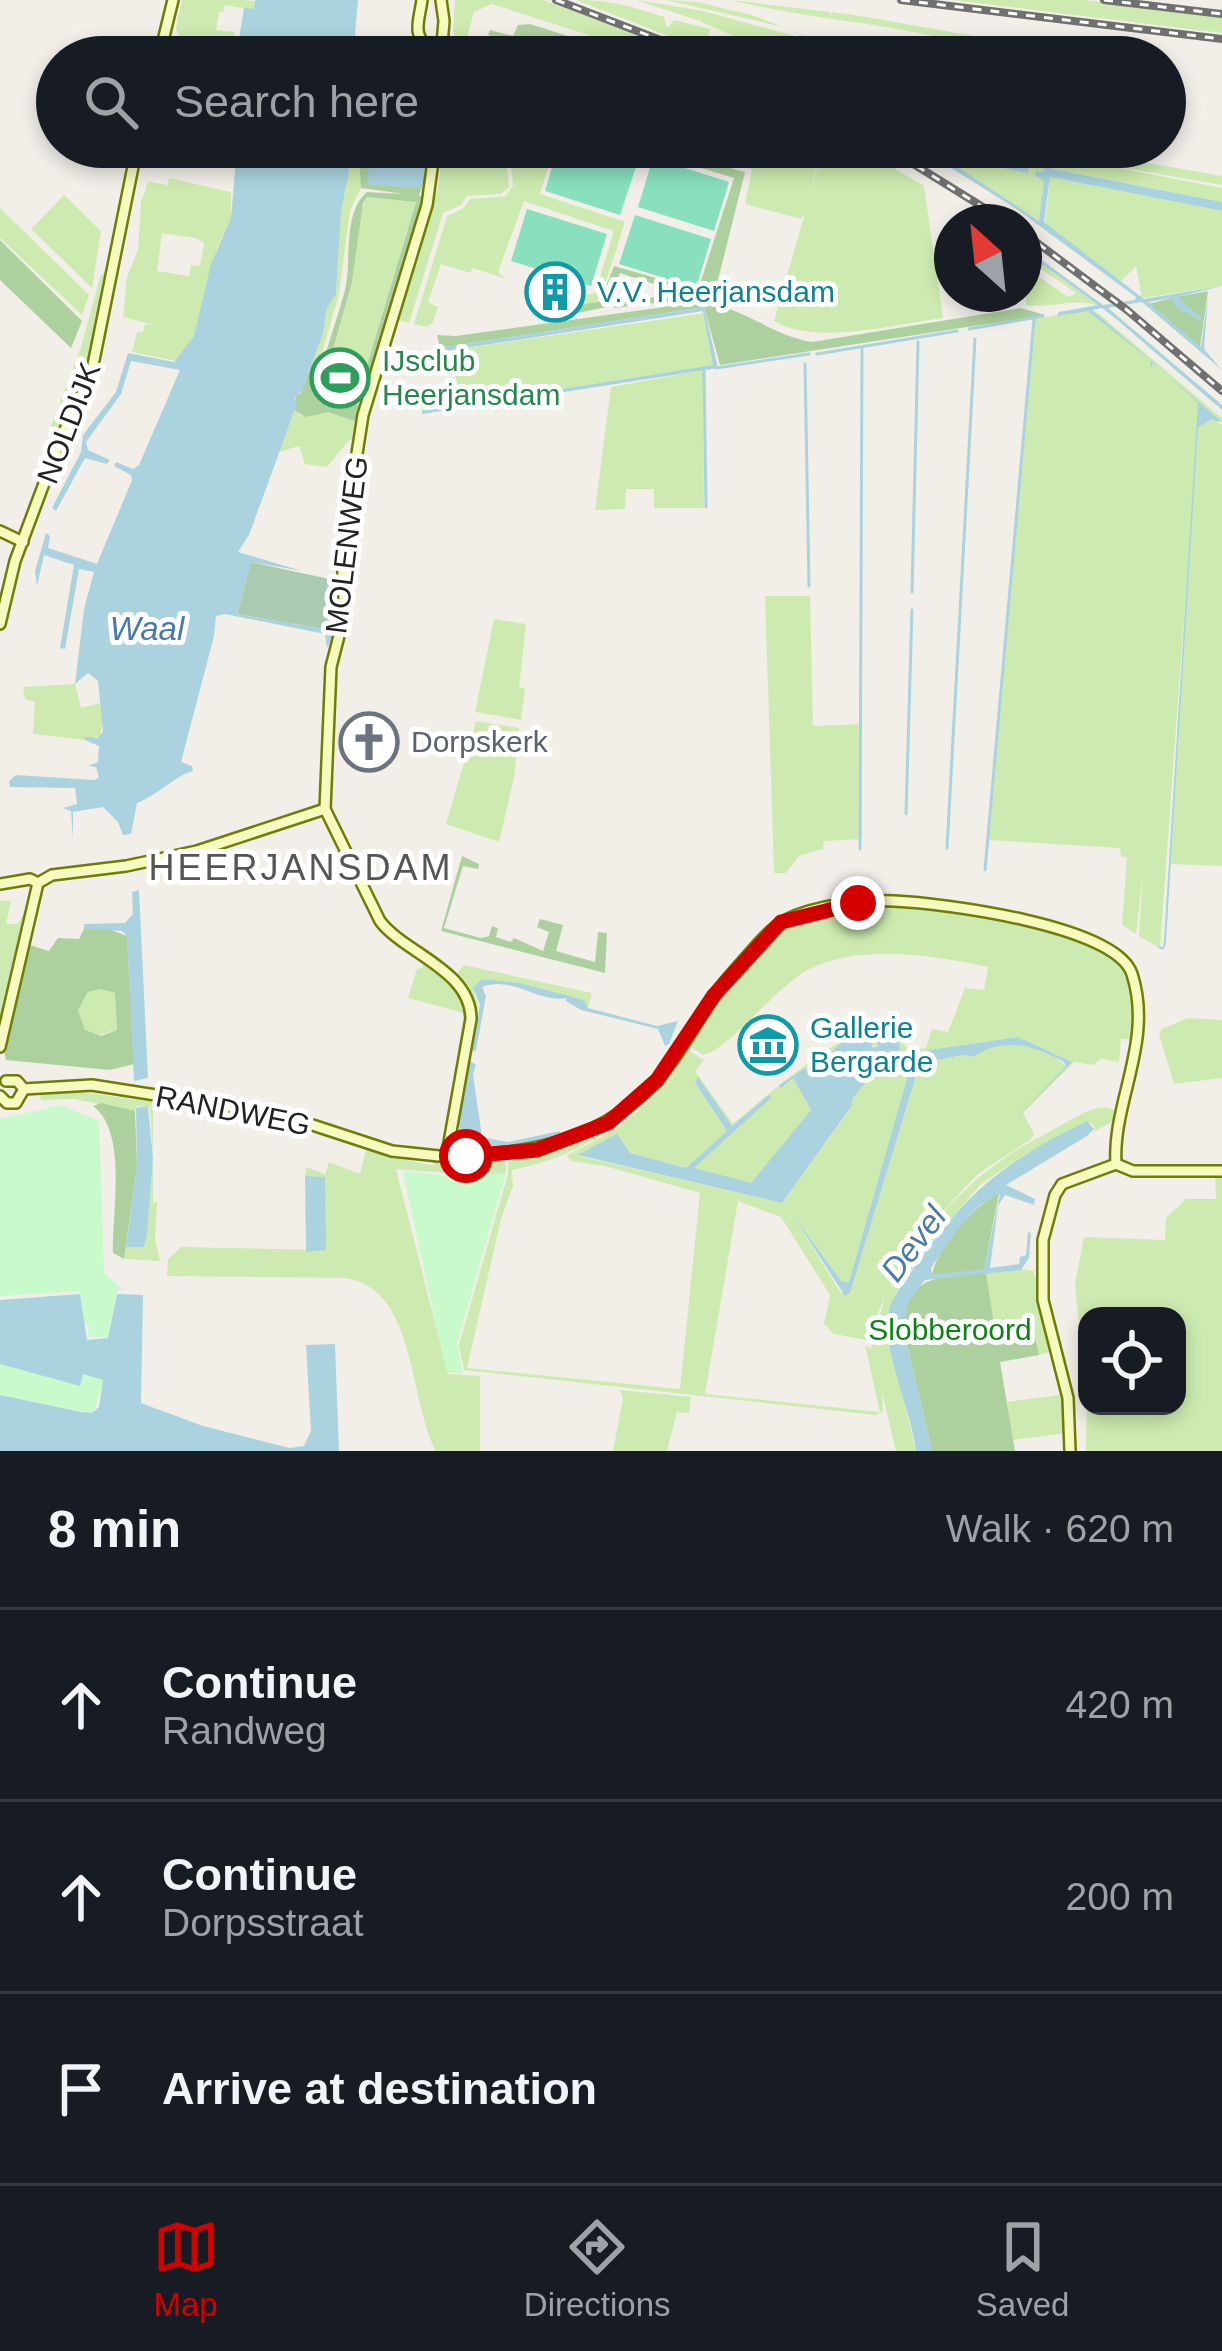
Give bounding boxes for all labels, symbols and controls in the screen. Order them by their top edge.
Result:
search box [36,36,1186,168]
icon: search [78,69,144,135]
text: Search here [174,76,419,127]
north arrow [934,204,1042,312]
building icon: V.V. Heerjansdam [524,261,586,323]
place label: V.V. Heerjansdam [597,275,835,308]
place label: IJsclub Heerjansdam [382,344,560,411]
sports icon: IJsclub Heerjansdam [309,347,371,409]
street label: NOLDIJK [30,358,107,488]
street label: MOLENWEG [319,454,374,635]
water label: Waal [110,610,186,647]
church icon: Dorpskerk [338,711,400,773]
place label: Dorpskerk [411,725,549,758]
district label: HEERJANSDAM [148,847,454,888]
route end [831,876,885,930]
place label: Gallerie Bergarde [810,1011,933,1078]
museum icon: Gallerie Bergarde [737,1014,799,1076]
street label: RANDWEG [153,1079,313,1142]
route start [439,1129,493,1183]
water label: Devel [873,1197,955,1288]
map controls [1078,1307,1186,1415]
button: locate [1078,1307,1186,1415]
park label: Slobberoord [868,1313,1032,1346]
text: 8 min [48,1501,181,1558]
text: Walk · 620 m [946,1507,1174,1550]
text: Continue [162,1657,357,1708]
icon: ahead [48,1672,114,1738]
text: 420 m [1066,1683,1174,1726]
text: Randweg [162,1709,327,1752]
text: Continue [162,1849,357,1900]
icon: ahead [48,1864,114,1930]
text: 200 m [1066,1875,1174,1918]
text: Dorpsstraat [162,1901,364,1944]
icon: arrive [48,2056,114,2122]
text: Arrive at destination [162,2063,597,2114]
tab: Map [153,2214,219,2324]
tab: Directions [524,2214,671,2324]
tab: Saved [976,2214,1069,2324]

